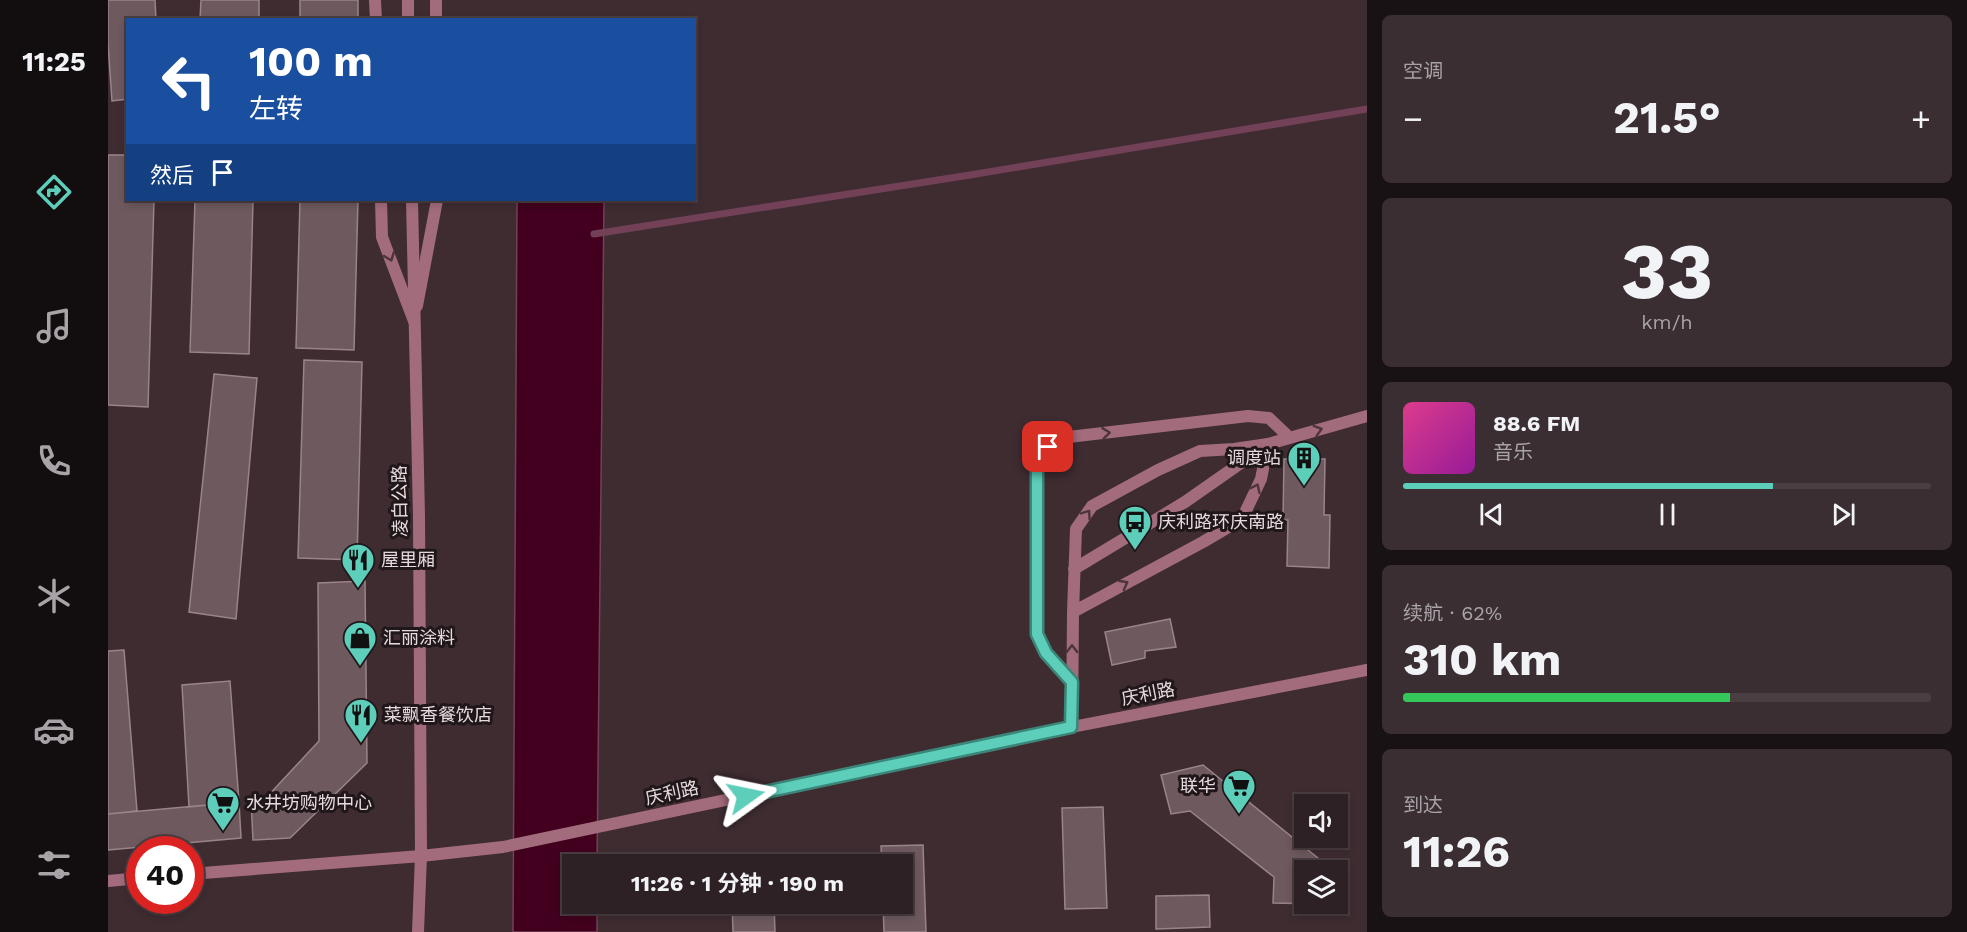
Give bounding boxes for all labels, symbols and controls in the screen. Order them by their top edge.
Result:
text: 100 m [249,37,373,86]
icon: left [150,42,228,120]
text: 11:25 [22,46,86,78]
text: 空调 [1403,59,1443,83]
text: 21.5° [1613,91,1721,144]
text: 左转 [249,93,303,125]
text: − [1403,99,1423,138]
text: + [1911,99,1931,138]
icon: arrive [206,156,239,189]
text: 然后 [150,163,194,188]
icon: directions [33,171,75,213]
text: 33 [1621,225,1713,317]
one-way arrow [382,251,395,261]
icon: music [33,305,75,347]
text: km/h [1641,310,1693,334]
text: 88.6 FM [1493,411,1580,436]
pin [1022,421,1073,472]
one-way arrow [1312,425,1323,437]
one-way arrow [1101,427,1110,440]
icon: arrive [1031,430,1064,463]
icon: phone [33,440,75,482]
building icon: 调度站 [1286,440,1322,487]
text: 音乐 [1493,440,1533,464]
place label: 调度站 [1227,447,1281,468]
street label: 凌白公路 [388,465,411,537]
one-way arrow [1249,483,1261,494]
icon: previous [1475,498,1508,531]
icon: pause [1651,498,1684,531]
icon: next [1827,498,1860,531]
bus stop icon: 庆利路环庆南路 [1117,504,1153,551]
one-way arrow [1080,509,1091,520]
place label: 庆利路环庆南路 [1158,511,1284,532]
restaurant icon: 屋里厢 [340,542,376,589]
place label: 屋里厢 [381,549,435,570]
icon: climate [33,575,75,617]
one-way arrow [1118,580,1128,591]
text: 续航 · 62% [1403,601,1502,625]
shop icon: 汇丽涂料 [342,620,378,667]
place label: 汇丽涂料 [383,627,455,648]
text: 310 km [1403,633,1561,686]
one-way arrow [1066,644,1078,653]
street label: 庆利路 [1119,678,1176,709]
restaurant icon: 菜飘香餐饮店 [343,697,379,744]
place label: 菜飘香餐饮店 [384,704,492,725]
icon: car [33,709,75,751]
position arrow [714,764,778,828]
supermarket icon: 联华 [1221,768,1257,815]
place label: 联华 [1180,775,1216,796]
street label: 庆利路 [643,777,700,808]
supermarket icon: 水井坊购物中心 [205,785,241,832]
place label: 水井坊购物中心 [246,792,372,813]
text: 到达 [1403,793,1443,817]
map controls [1294,794,1348,914]
button: sound [1294,794,1348,848]
text: 11:26 [1403,825,1510,878]
speed limit sign: 40 [126,836,204,914]
icon: filters [33,844,75,886]
button: layers [1294,860,1348,914]
text: 11:26 · 1 分钟 · 190 m [631,871,844,896]

